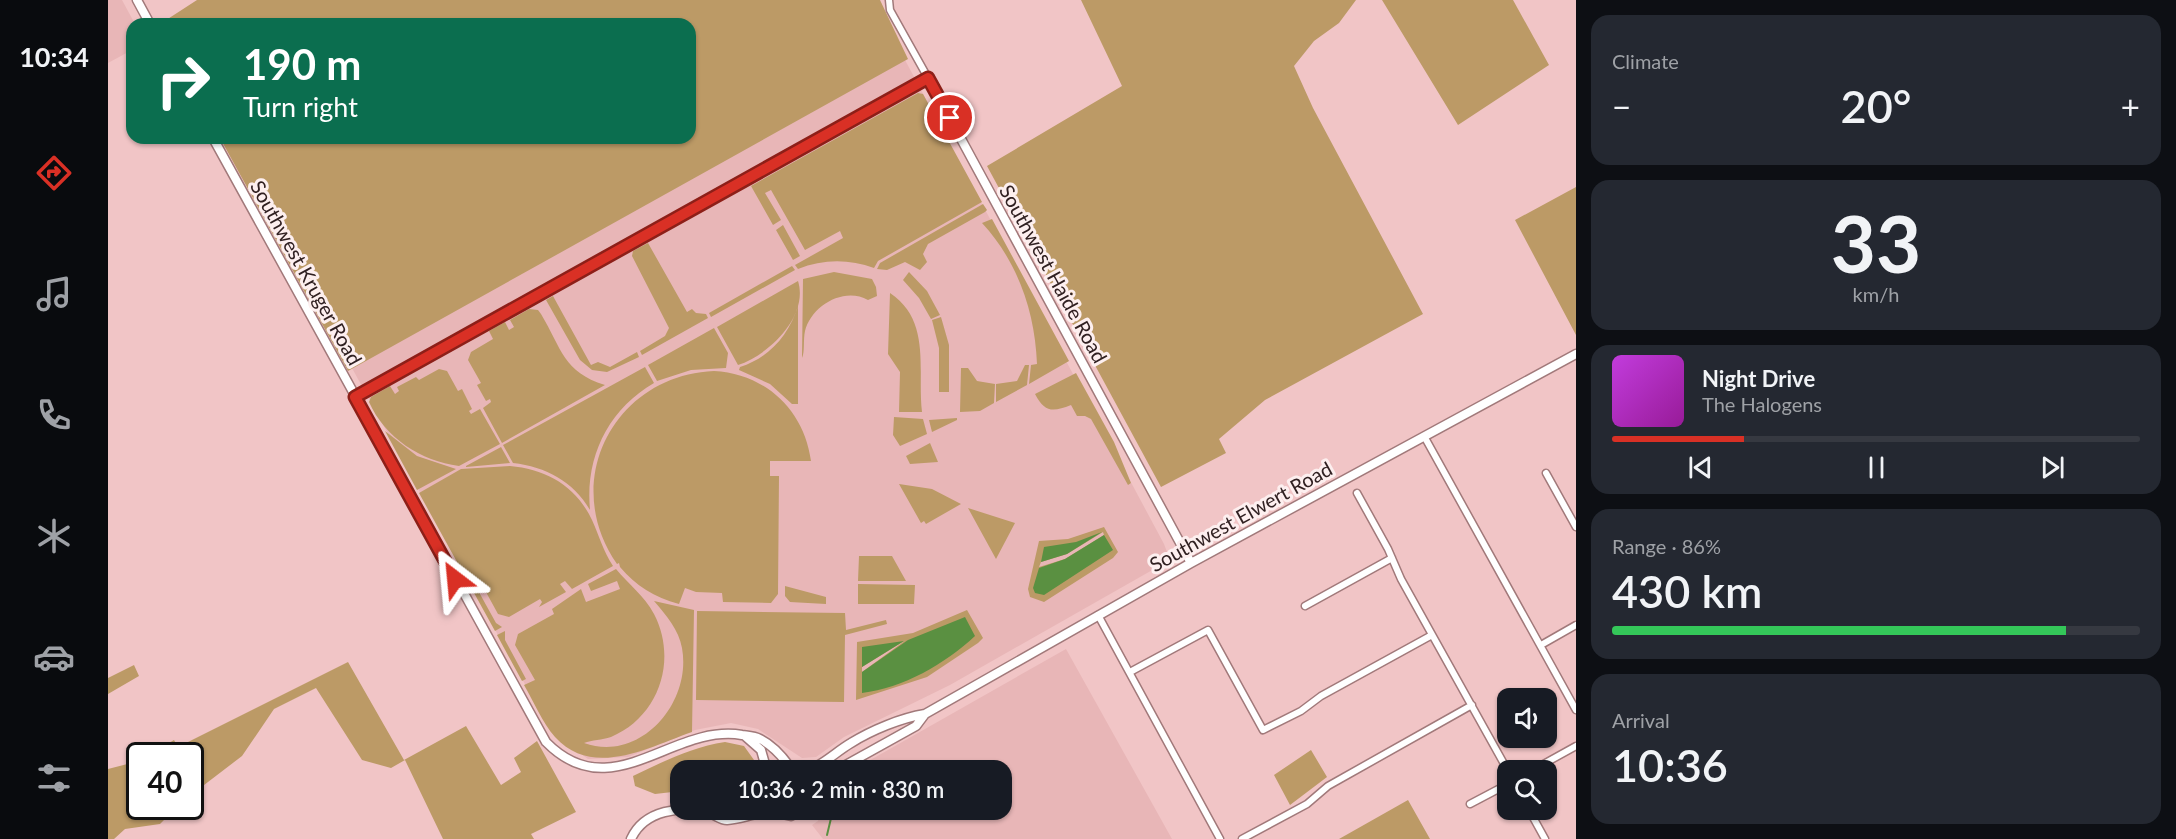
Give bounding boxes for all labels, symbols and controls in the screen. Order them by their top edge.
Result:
text: 190 m [243,39,361,89]
text: 10:34 [19,40,89,73]
icon: right [144,42,222,120]
text: Climate [1612,49,1679,73]
text: 20° [1841,79,1911,133]
text: − [1612,86,1631,126]
text: + [2121,86,2140,126]
text: Turn right [243,90,358,123]
pin [924,92,975,143]
icon: arrive [933,101,966,134]
icon: directions [33,152,75,194]
street label: Southwest Kruger Road [246,176,368,369]
street label: Southwest Haide Road [995,180,1113,367]
text: 33 [1831,196,1921,290]
icon: music [33,273,75,315]
text: km/h [1853,282,1899,306]
text: Night Drive [1702,365,1815,392]
text: The Halogens [1702,392,1822,416]
icon: phone [33,394,75,436]
icon: previous [1684,451,1717,484]
icon: pause [1860,451,1893,484]
icon: next [2036,451,2069,484]
street label: Southwest Elwert Road [1145,456,1336,576]
icon: climate [33,515,75,557]
text: Range · 86% [1612,534,1721,558]
position arrow [423,547,487,611]
text: 430 km [1612,564,1762,618]
icon: car [33,636,75,678]
map controls [1497,688,1557,820]
button: sound [1497,688,1557,748]
text: Arrival [1612,708,1670,732]
text: 10:36 [1612,738,1728,792]
speed limit sign: 40 [126,742,204,820]
icon: filters [33,757,75,799]
button: search [1497,760,1557,820]
text: 10:36 · 2 min · 830 m [738,776,944,803]

